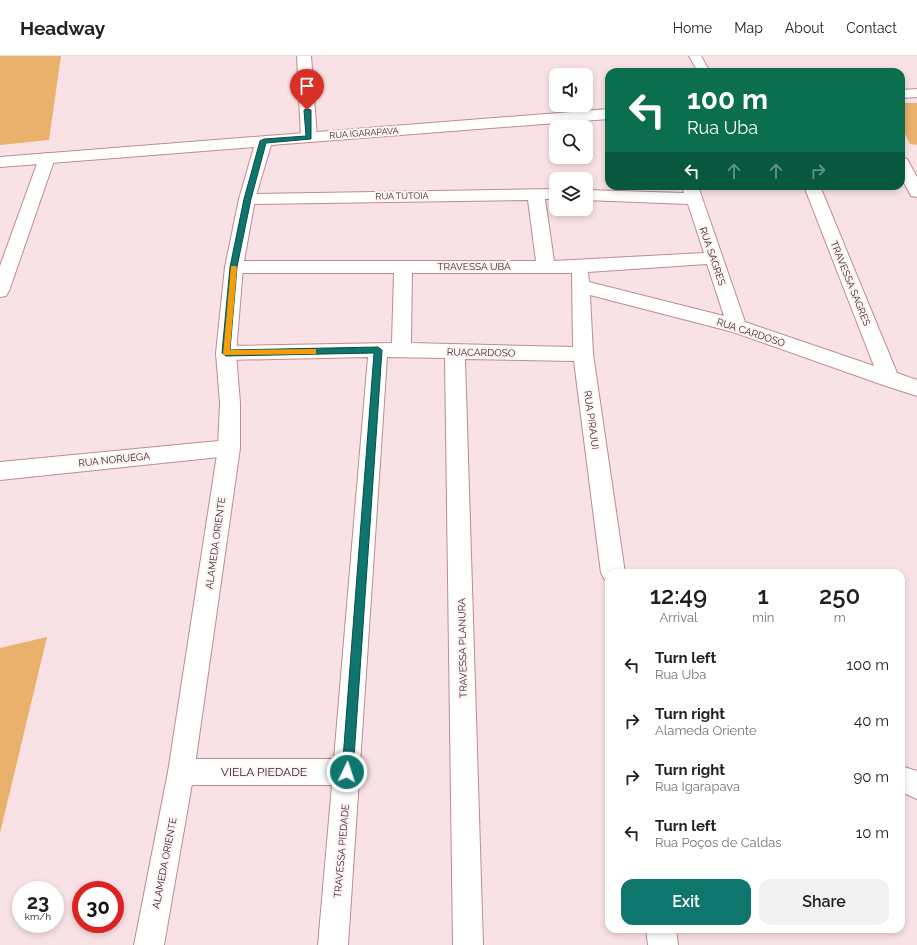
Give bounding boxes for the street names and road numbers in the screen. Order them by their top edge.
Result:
street label: RUA IGARAPAVA [329,126,399,140]
street label: RUA TUTOIA [375,191,429,201]
street label: RUA SAGRES [697,226,728,287]
street label: TRAVESSA SAGRES [828,239,873,327]
street label: TRAVESSA UBÁ [437,261,511,272]
street label: RUA CARDOSO [715,316,787,349]
street label: RUACARDOSO [447,346,516,359]
street label: RUA PIRAJUI [582,390,601,450]
street label: RUA NORUEGA [78,450,151,469]
street label: ALAMEDA ORIENTE [204,496,227,590]
street label: TRAVESSA PLANURA [456,598,469,698]
street label: VIELA PIEDADE [221,765,307,779]
street label: TRAVESSA PIEDADE [332,804,351,898]
street label: ALAMEDA ORIENTE [150,817,179,910]

